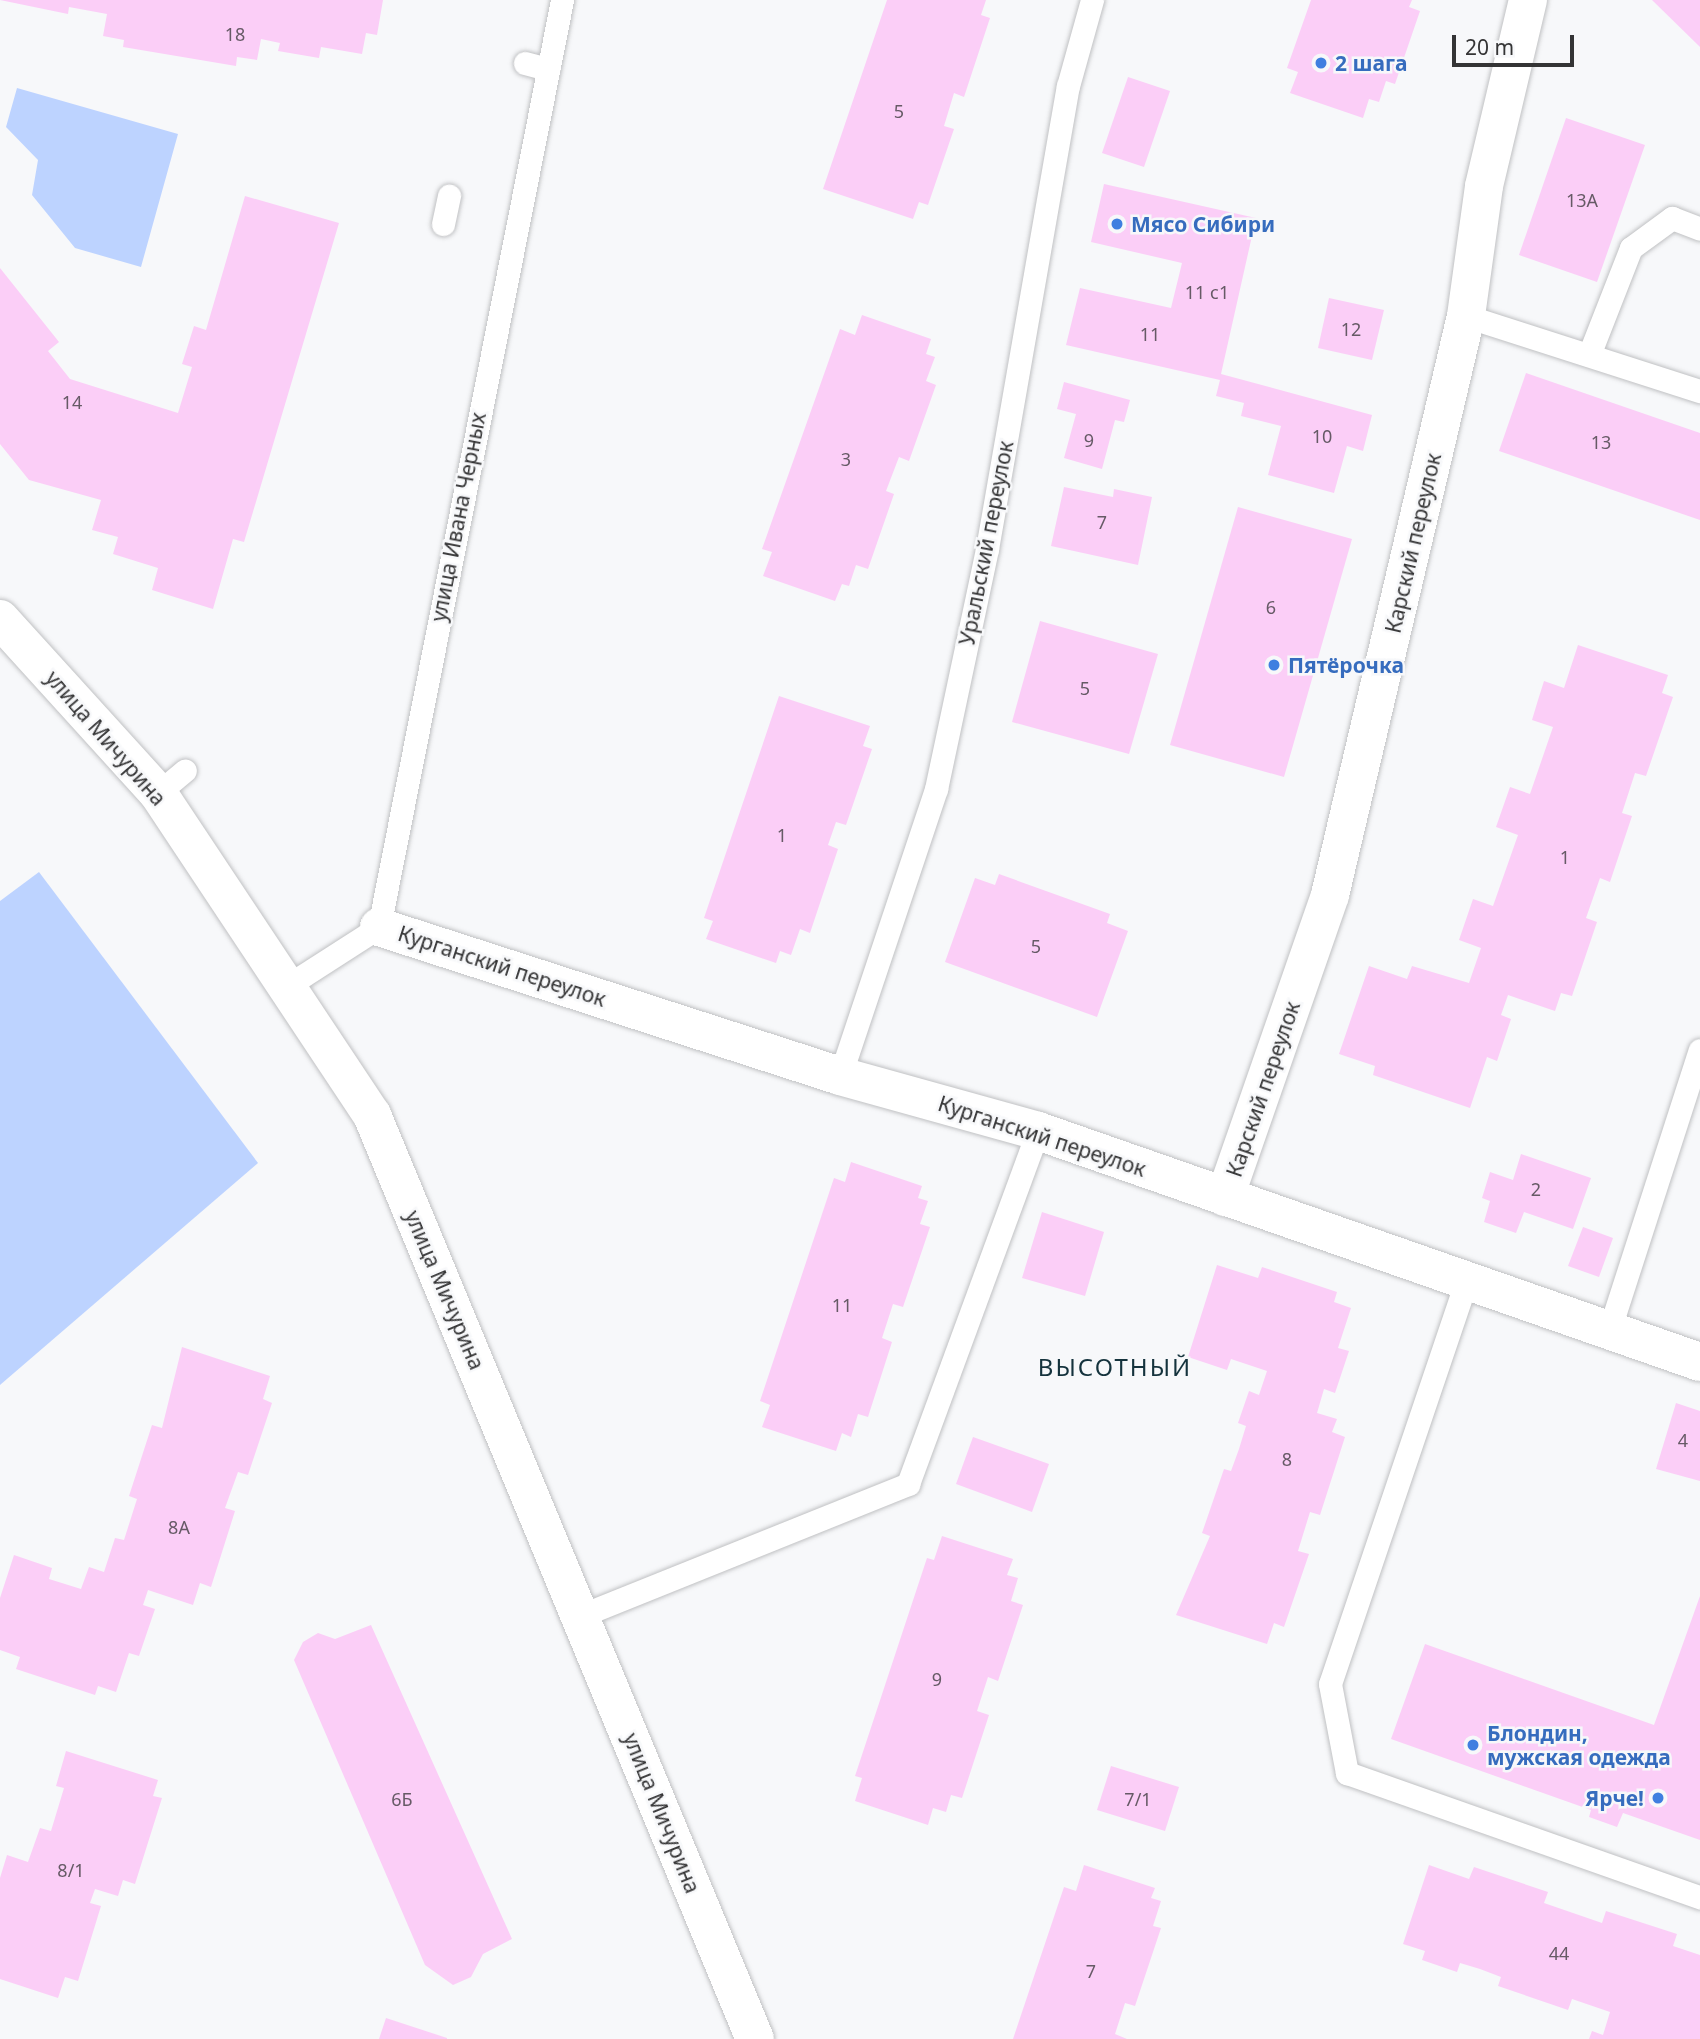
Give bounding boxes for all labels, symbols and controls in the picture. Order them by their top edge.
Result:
scale bar [1455,21,1578,65]
house number: 18 [225,23,245,45]
text: 20 m [1465,33,1514,61]
place label: 2 шага [1335,50,1407,76]
marker: 2 шага [1313,55,1329,71]
house number: 5 [894,100,904,122]
house number: 13А [1566,189,1598,211]
place label: Мясо Сибири [1131,211,1275,237]
marker: Мясо Сибири [1109,216,1125,232]
house number: 11 с1 [1185,281,1229,303]
house number: 12 [1341,318,1361,340]
house number: 11 [1140,323,1160,345]
house number: 14 [62,391,82,413]
street label: улица Ивана Черных [425,410,491,624]
house number: 10 [1312,425,1332,447]
house number: 9 [1084,429,1094,451]
house number: 13 [1591,431,1611,453]
street label: Уральский переулок [954,439,1018,647]
house number: 3 [841,448,851,470]
street label: Карский переулок [1380,451,1446,635]
house number: 7 [1097,511,1107,533]
house number: 6 [1266,596,1276,618]
place label: Пятёрочка [1288,652,1404,678]
marker: Пятёрочка [1266,657,1282,673]
street label: улица Мичурина [41,665,171,811]
house number: 5 [1080,677,1090,699]
house number: 1 [777,824,787,846]
house number: 1 [1560,846,1570,868]
street label: Курганский переулок [395,921,609,1011]
house number: 5 [1031,935,1041,957]
street label: Карский переулок [1221,998,1305,1180]
street label: Курганский переулок [935,1091,1149,1181]
house number: 2 [1531,1178,1541,1200]
street label: улица Мичурина [400,1207,490,1373]
house number: 11 [832,1294,852,1316]
district label: ВЫСОТНЫЙ [1039,1353,1191,1381]
house number: 4 [1678,1429,1688,1451]
house number: 8 [1282,1448,1292,1470]
house number: 8А [168,1516,190,1538]
house number: 9 [932,1668,942,1690]
place label: Блондин, мужская одежда [1487,1720,1671,1770]
street label: улица Мичурина [618,1729,706,1897]
marker: Блондин, мужская одежда [1465,1737,1481,1753]
place label: Ярче! [1585,1785,1644,1811]
house number: 6Б [391,1788,413,1810]
house number: 7/1 [1124,1788,1152,1810]
marker: Ярче! [1650,1790,1666,1806]
house number: 8/1 [57,1859,85,1881]
house number: 44 [1549,1942,1569,1964]
house number: 7 [1086,1960,1096,1982]

